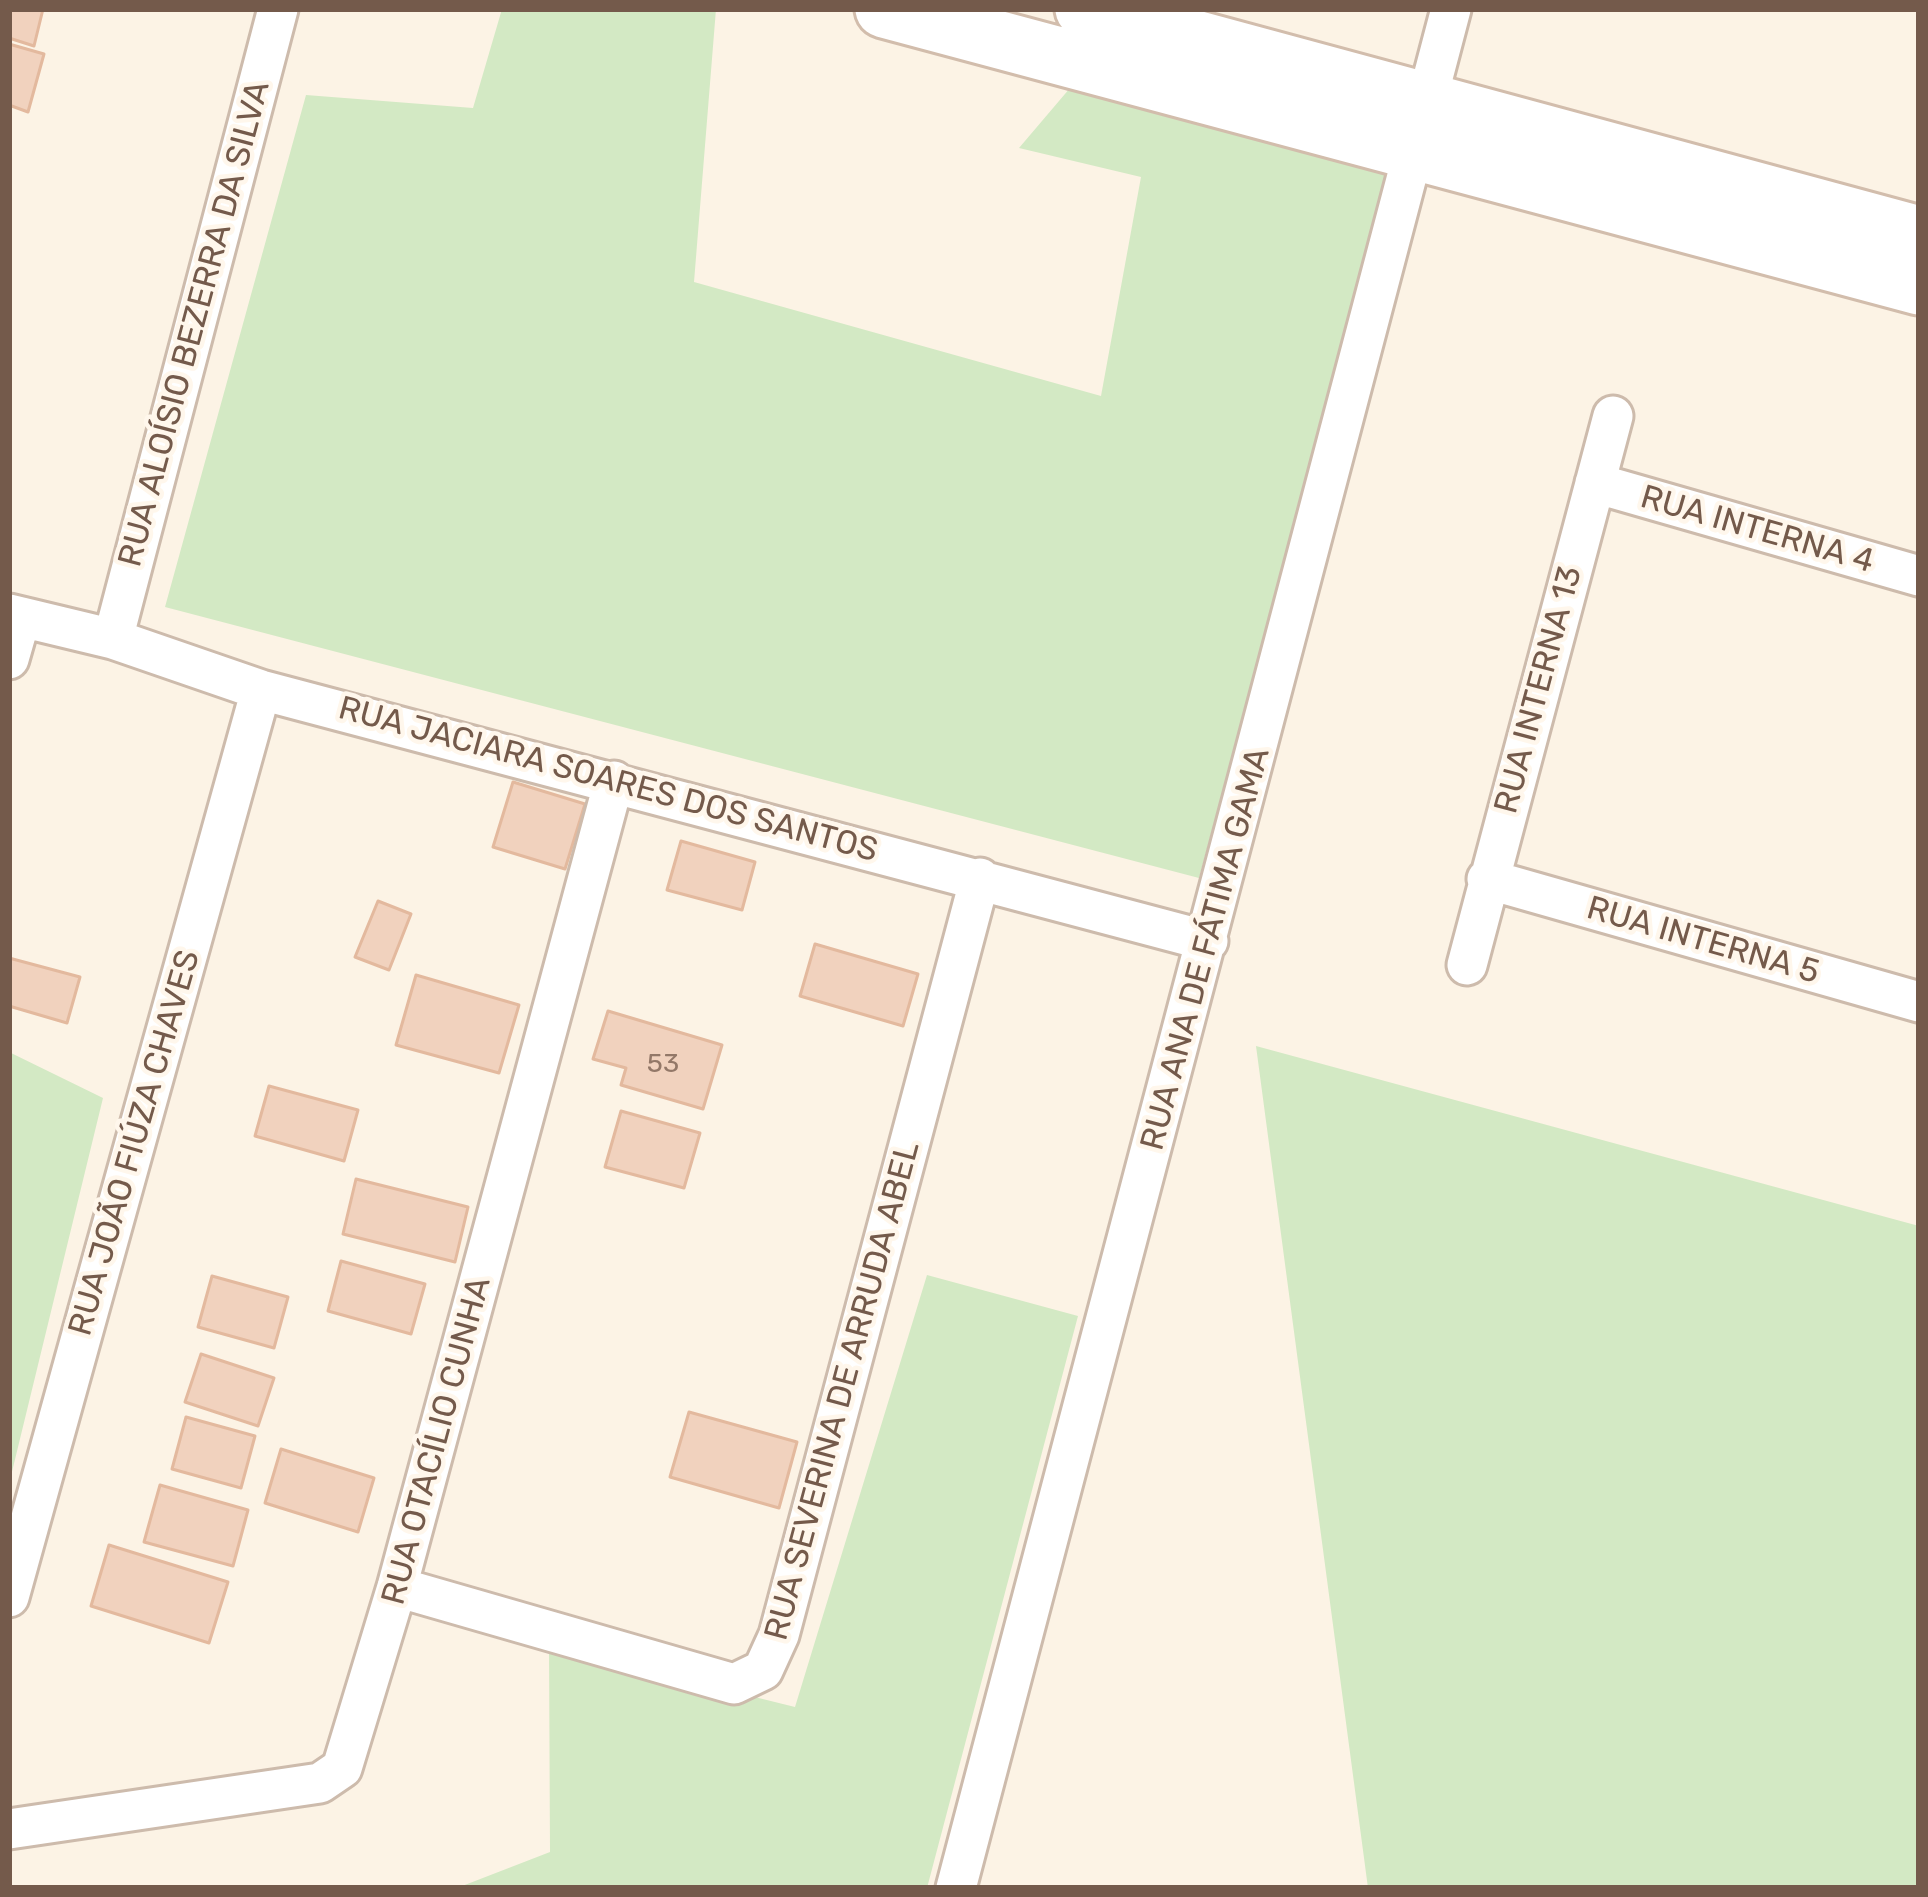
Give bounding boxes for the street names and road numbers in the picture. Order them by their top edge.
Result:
street label: RUA ALOÍSIO BEZERRA DA SILVA [111,77,279,571]
street label: RUA INTERNA 4 [1636,478,1878,582]
street label: RUA INTERNA 13 [1487,562,1591,818]
street label: RUA JACIARA SOARES DOS SANTOS [334,689,882,871]
street label: RUA ANA DE FÁTIMA GAMA [1133,743,1279,1155]
street label: RUA INTERNA 5 [1582,889,1824,993]
street label: RUA JOÃO FIÚZA CHAVES [61,946,209,1340]
street label: RUA SEVERINA DE ARRUDA ABEL [757,1137,929,1645]
street label: RUA OTACÍLIO CUNHA [374,1273,500,1609]

